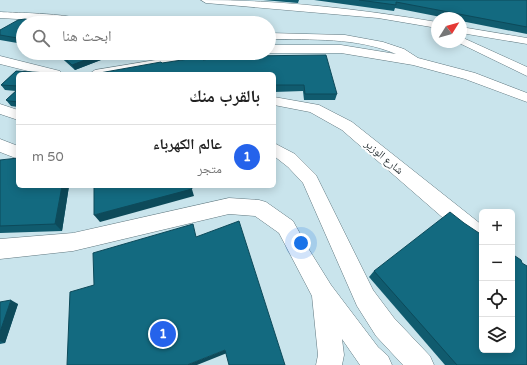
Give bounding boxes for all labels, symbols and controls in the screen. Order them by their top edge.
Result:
north arrow [431,12,467,48]
search box [16,16,276,60]
icon: search [30,27,52,49]
text: ابحث هنا [62,27,112,45]
text: بالقرب منك [189,86,260,107]
text: عالم الكهرباء [153,135,222,153]
street label: شارع الوزير [361,136,406,177]
text: 50 m [32,149,64,165]
text: 1 [243,149,251,165]
text: متجر [197,161,222,177]
map controls [479,209,515,353]
button: + [479,209,515,245]
your location [291,233,311,253]
button: − [479,245,515,281]
button: locate [479,281,515,317]
button: layers [479,317,515,353]
pin: 1 [150,319,176,349]

